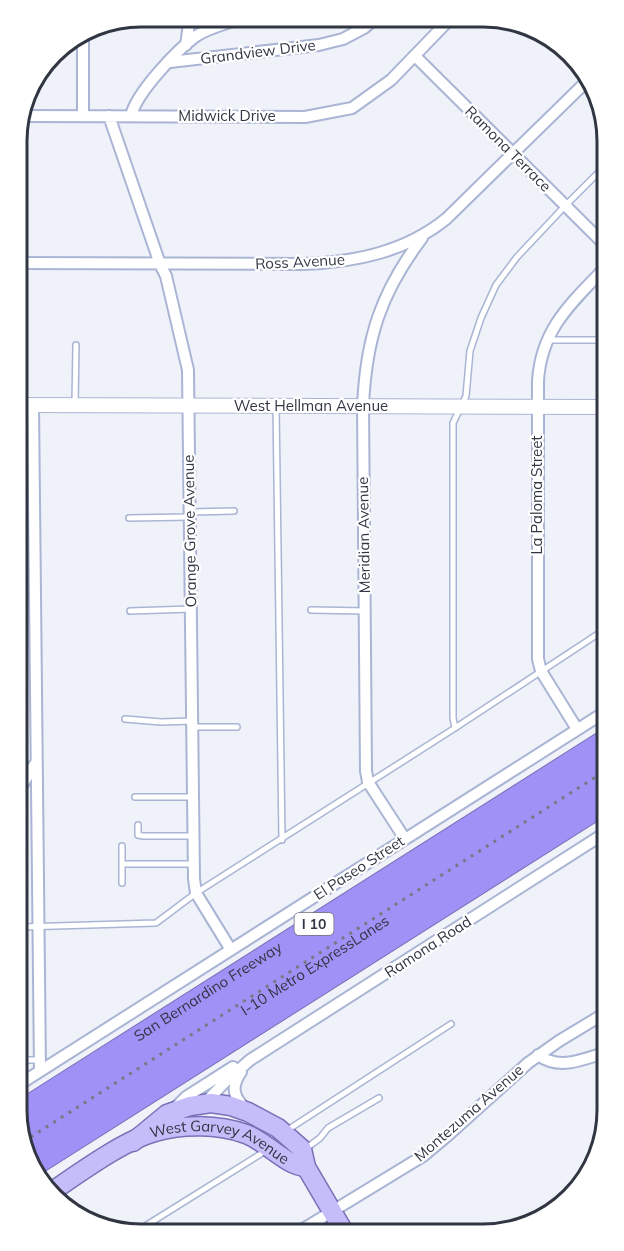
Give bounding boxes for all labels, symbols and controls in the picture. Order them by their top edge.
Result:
street label: Grandview Drive [199,35,317,68]
street label: Ramona Terrace [461,102,555,196]
street label: Midwick Drive [178,106,276,125]
street label: Ross Avenue [255,250,345,273]
street label: West Hellman Avenue [234,396,388,415]
street label: La Paloma Street [527,435,546,555]
street label: Orange Grove Avenue [179,454,200,608]
street label: Meridian Avenue [353,477,374,593]
street label: El Paseo Street [310,831,408,904]
street label: I-10 Metro ExpressLanes [237,911,393,1020]
street label: Ramona Road [381,911,475,982]
road number: I 10 [294,913,334,935]
street label: San Bernardino Freeway [130,937,285,1045]
street label: Montezuma Avenue [410,1060,527,1165]
street label: West Garvey Avenue [148,1116,293,1168]

